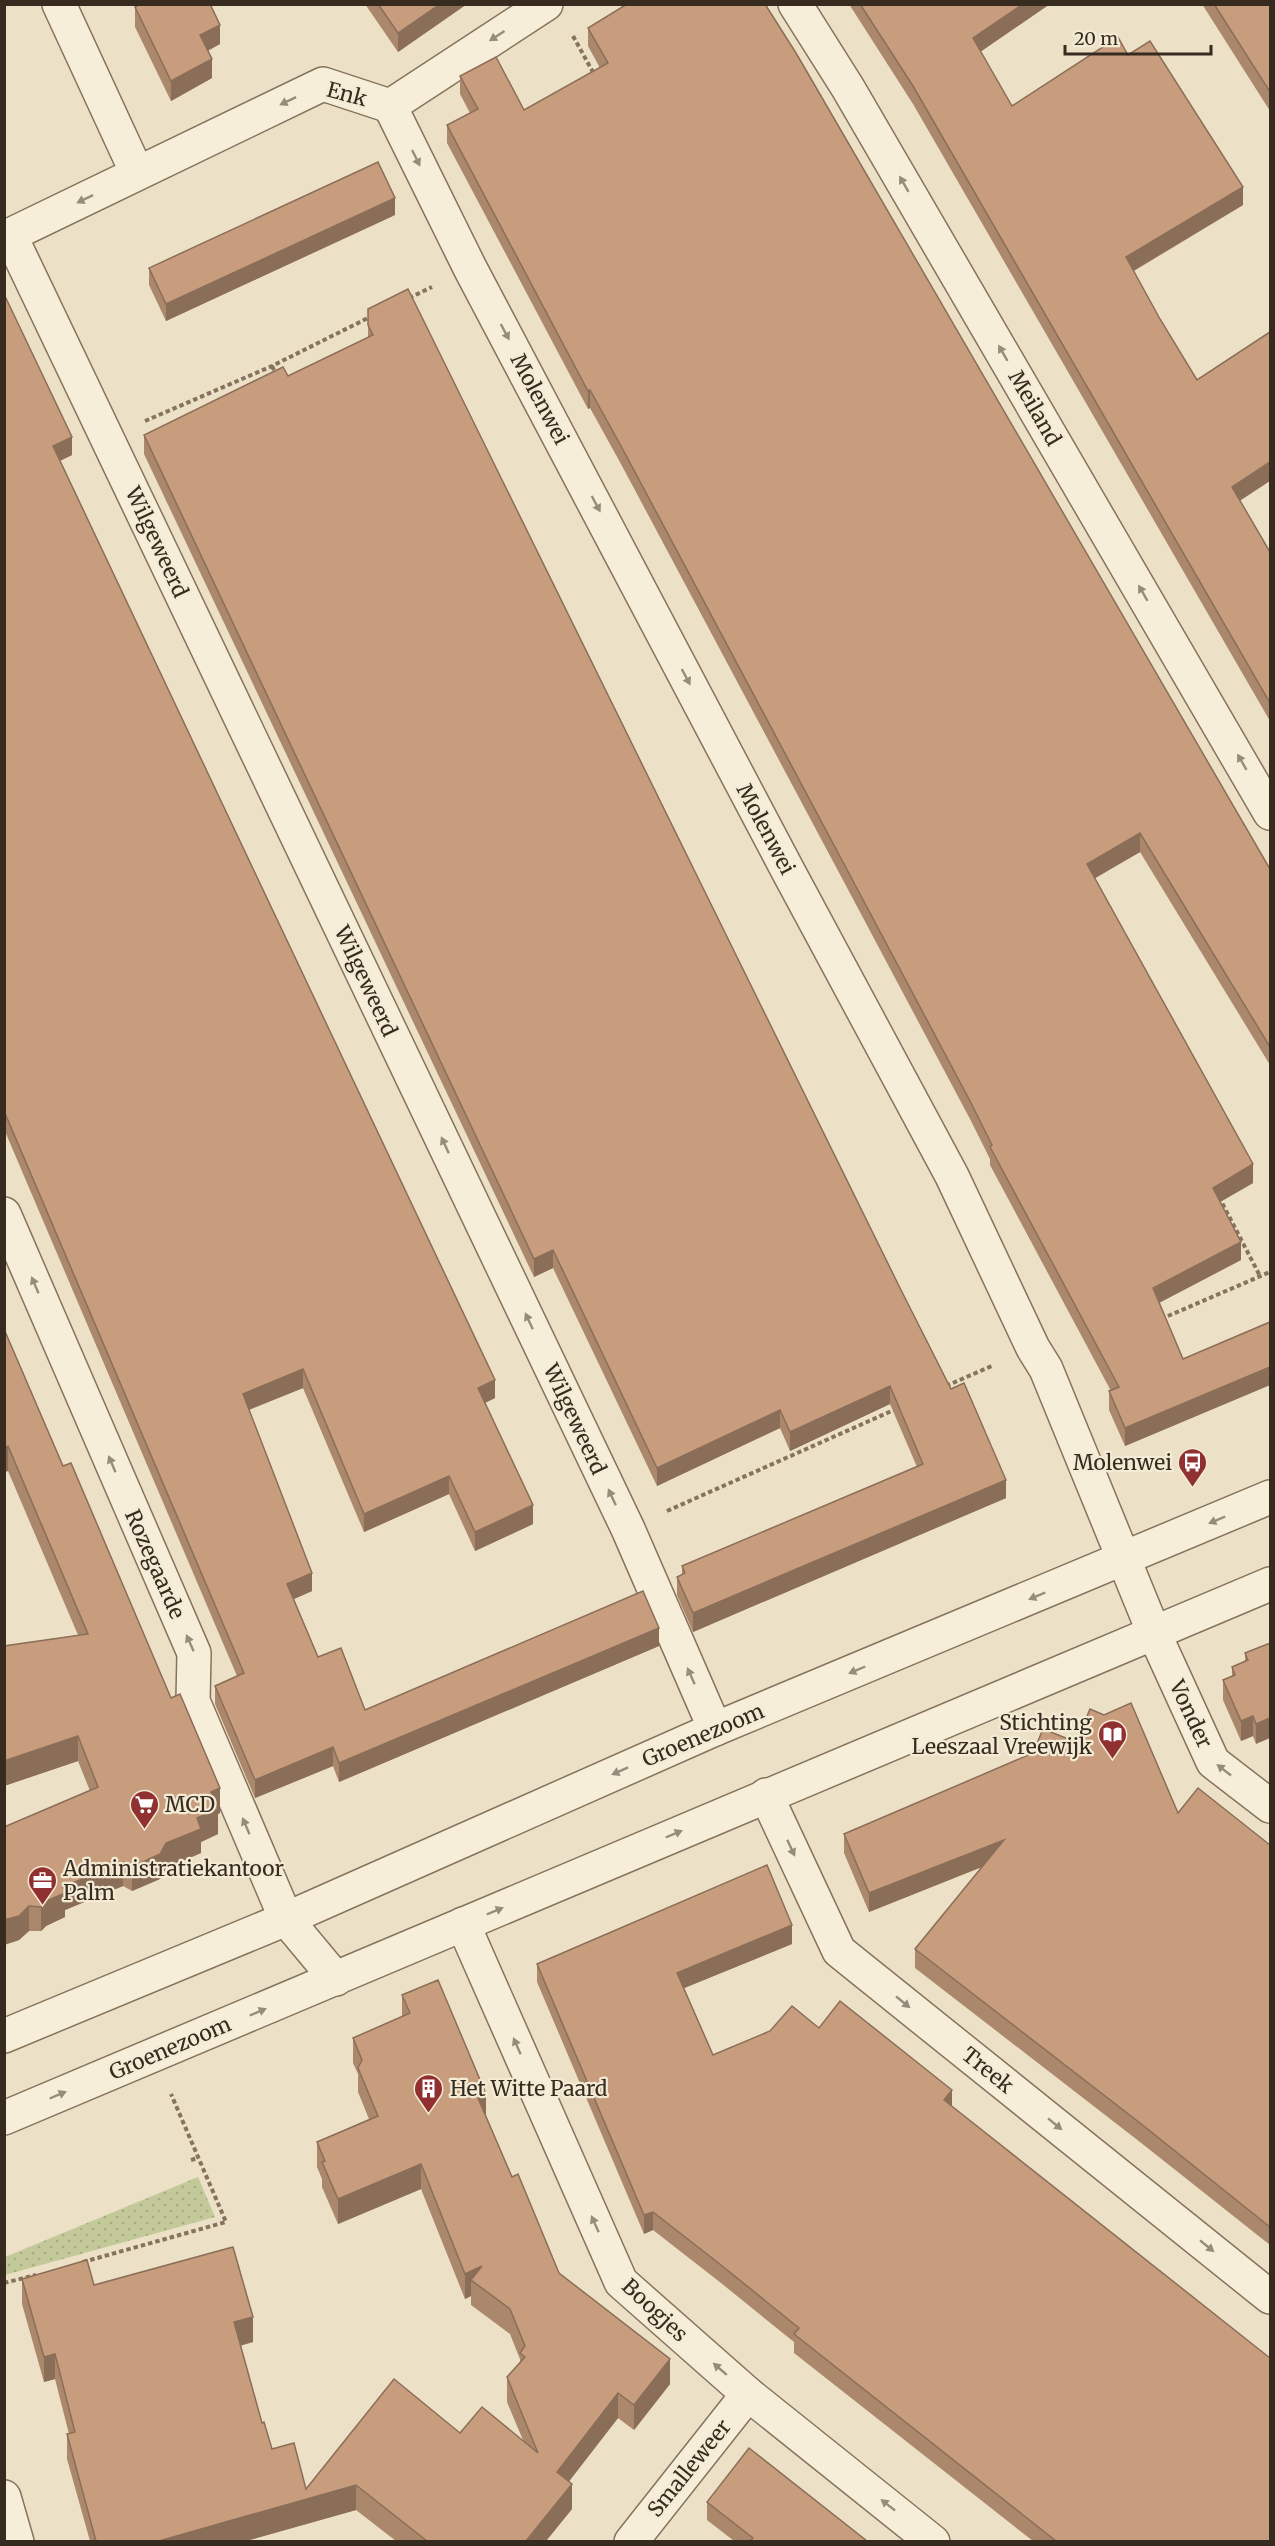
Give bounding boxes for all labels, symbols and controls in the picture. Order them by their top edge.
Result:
scale bar [1065,18,1210,56]
text: 20 m [1074,27,1118,50]
one-way arrow [489,31,505,42]
street label: Enk [324,76,371,112]
one-way arrow [279,96,296,105]
one-way arrow [411,150,421,167]
one-way arrow [899,176,910,192]
one-way arrow [76,194,93,204]
one-way arrow [499,323,509,341]
one-way arrow [997,345,1008,361]
street label: Molenwei [505,349,575,449]
street label: Meiland [1003,365,1068,451]
street label: Wilgeweerd [119,481,195,602]
one-way arrow [591,496,601,513]
one-way arrow [1139,585,1149,602]
one-way arrow [681,668,691,686]
one-way arrow [1236,754,1247,770]
street label: Molenwei [731,779,801,879]
street label: Wilgeweerd [328,920,404,1041]
one-way arrow [440,1137,449,1154]
one-way arrow [30,1276,39,1294]
one-way arrow [524,1313,533,1330]
street label: Wilgeweerd [537,1358,613,1479]
bus stop icon: Molenwei [1177,1446,1209,1488]
place label: Molenwei [1073,1449,1172,1476]
one-way arrow [107,1456,116,1473]
one-way arrow [608,1489,617,1506]
street label: Rozegaarde [119,1505,191,1623]
one-way arrow [1207,1515,1225,1525]
one-way arrow [1028,1591,1046,1601]
one-way arrow [185,1635,194,1652]
one-way arrow [848,1666,866,1675]
one-way arrow [687,1667,696,1684]
street label: Vonder [1163,1675,1218,1752]
street label: Groenezoom [638,1697,768,1773]
place label: Stichting Leeszaal Vreewijk [912,1709,1093,1760]
library icon: Stichting Leeszaal Vreewijk [1097,1718,1129,1760]
one-way arrow [1217,1765,1232,1777]
one-way arrow [611,1767,628,1776]
supermarket icon: MCD [128,1788,160,1830]
place label: MCD [165,1791,215,1818]
one-way arrow [241,1817,251,1835]
one-way arrow [666,1829,684,1839]
one-way arrow [786,1839,795,1856]
place label: Administratiekantoor Palm [62,1855,284,1906]
office icon: Administratiekantoor Palm [26,1864,58,1906]
one-way arrow [486,1905,504,1915]
one-way arrow [895,1995,911,2008]
one-way arrow [249,2007,267,2017]
street label: Groenezoom [105,2010,235,2086]
one-way arrow [511,2037,521,2055]
street label: Treek [957,2041,1020,2099]
building icon: Het Witte Paard [413,2072,445,2114]
place label: Het Witte Paard [450,2075,608,2102]
one-way arrow [50,2090,68,2100]
one-way arrow [1047,2117,1063,2130]
one-way arrow [590,2215,600,2233]
one-way arrow [1199,2239,1214,2252]
street label: Boogjes [616,2273,694,2347]
one-way arrow [713,2363,728,2376]
street label: Smalleweer [641,2414,737,2522]
one-way arrow [880,2500,895,2512]

